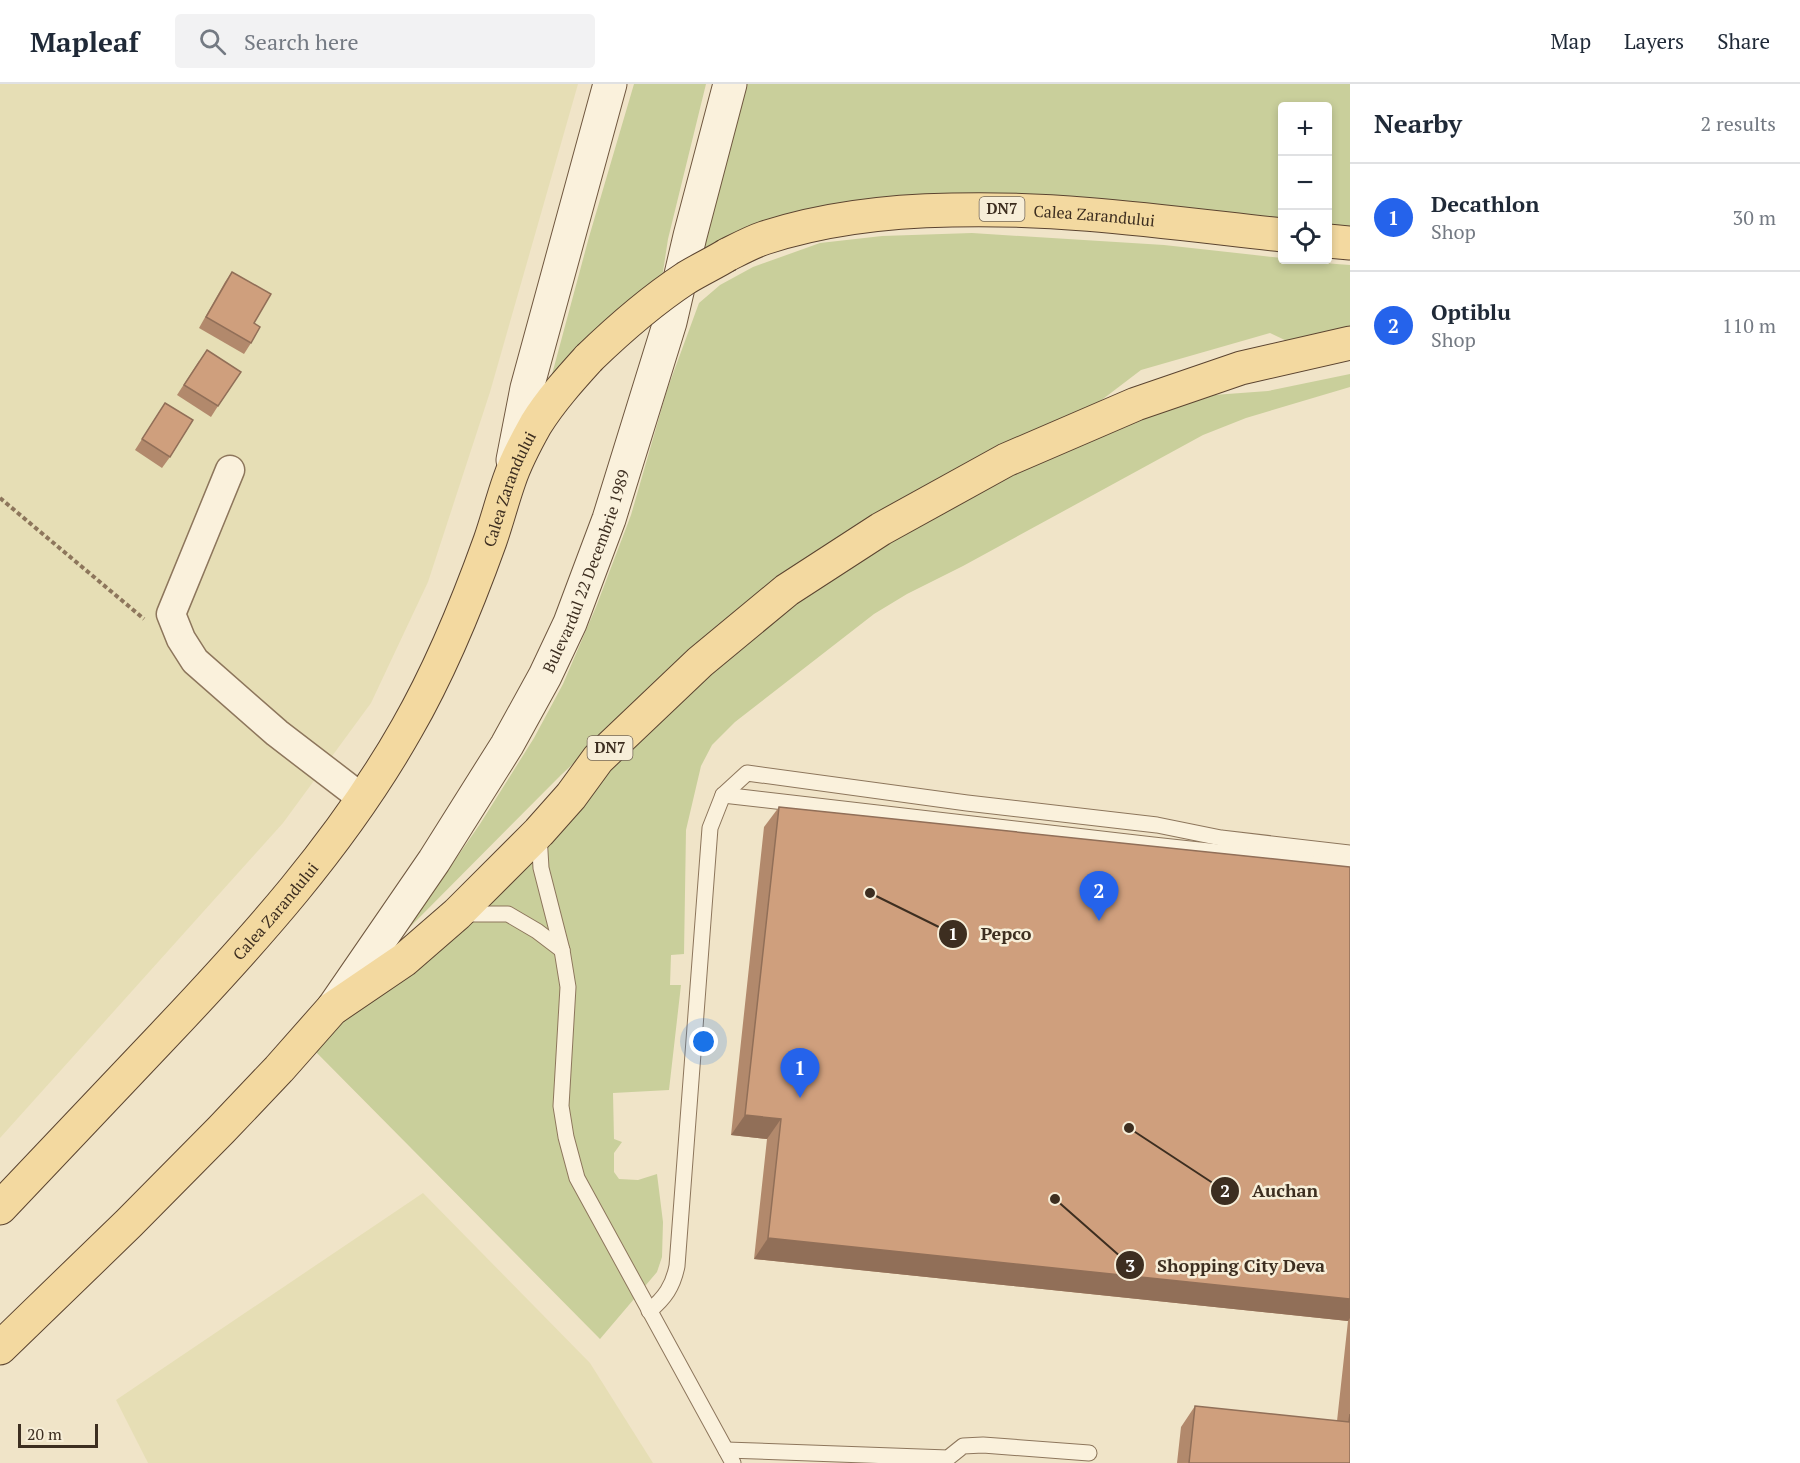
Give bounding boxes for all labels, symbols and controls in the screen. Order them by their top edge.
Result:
search box [175,14,595,68]
text: Mapleaf [30,23,139,60]
icon: search [196,25,229,58]
text: Search here [244,27,358,56]
text: Map [1550,27,1591,55]
text: Layers [1624,27,1684,55]
text: Share [1717,27,1770,55]
map controls [1278,102,1332,264]
button: + [1278,102,1332,156]
text: Nearby [1374,106,1462,140]
text: 2 results [1701,110,1776,137]
button: − [1278,156,1332,210]
text: Decathlon [1431,189,1539,218]
road number: DN7 [980,197,1024,221]
street label: Calea Zarandului [1033,200,1156,232]
text: 1 [1388,204,1399,231]
text: 30 m [1733,204,1776,231]
button: locate [1278,210,1332,264]
text: Shop [1431,218,1476,245]
text: Optiblu [1431,297,1511,326]
text: 2 [1388,312,1399,339]
text: 110 m [1722,312,1776,339]
text: Shop [1431,326,1476,353]
street label: Calea Zarandului [478,427,541,550]
street label: Bulevardul 22 Decembrie 1989 [537,467,635,676]
road number: DN7 [588,736,632,760]
street label: Calea Zarandului [228,858,323,965]
pin: 2 [1080,872,1118,921]
callout: Pepco [938,916,1043,952]
text: 1 [948,921,958,945]
text: Pepco [981,921,1032,945]
your location [689,1027,718,1056]
pin: 1 [780,1048,820,1098]
callout: Auchan [1210,1173,1330,1209]
text: 2 [1220,1178,1230,1202]
text: Auchan [1252,1178,1318,1202]
callout: Shopping City Deva [1115,1247,1337,1283]
text: 3 [1125,1253,1135,1277]
text: Shopping City Deva [1157,1253,1325,1277]
scale bar [18,1421,98,1448]
text: 20 m [27,1423,62,1445]

